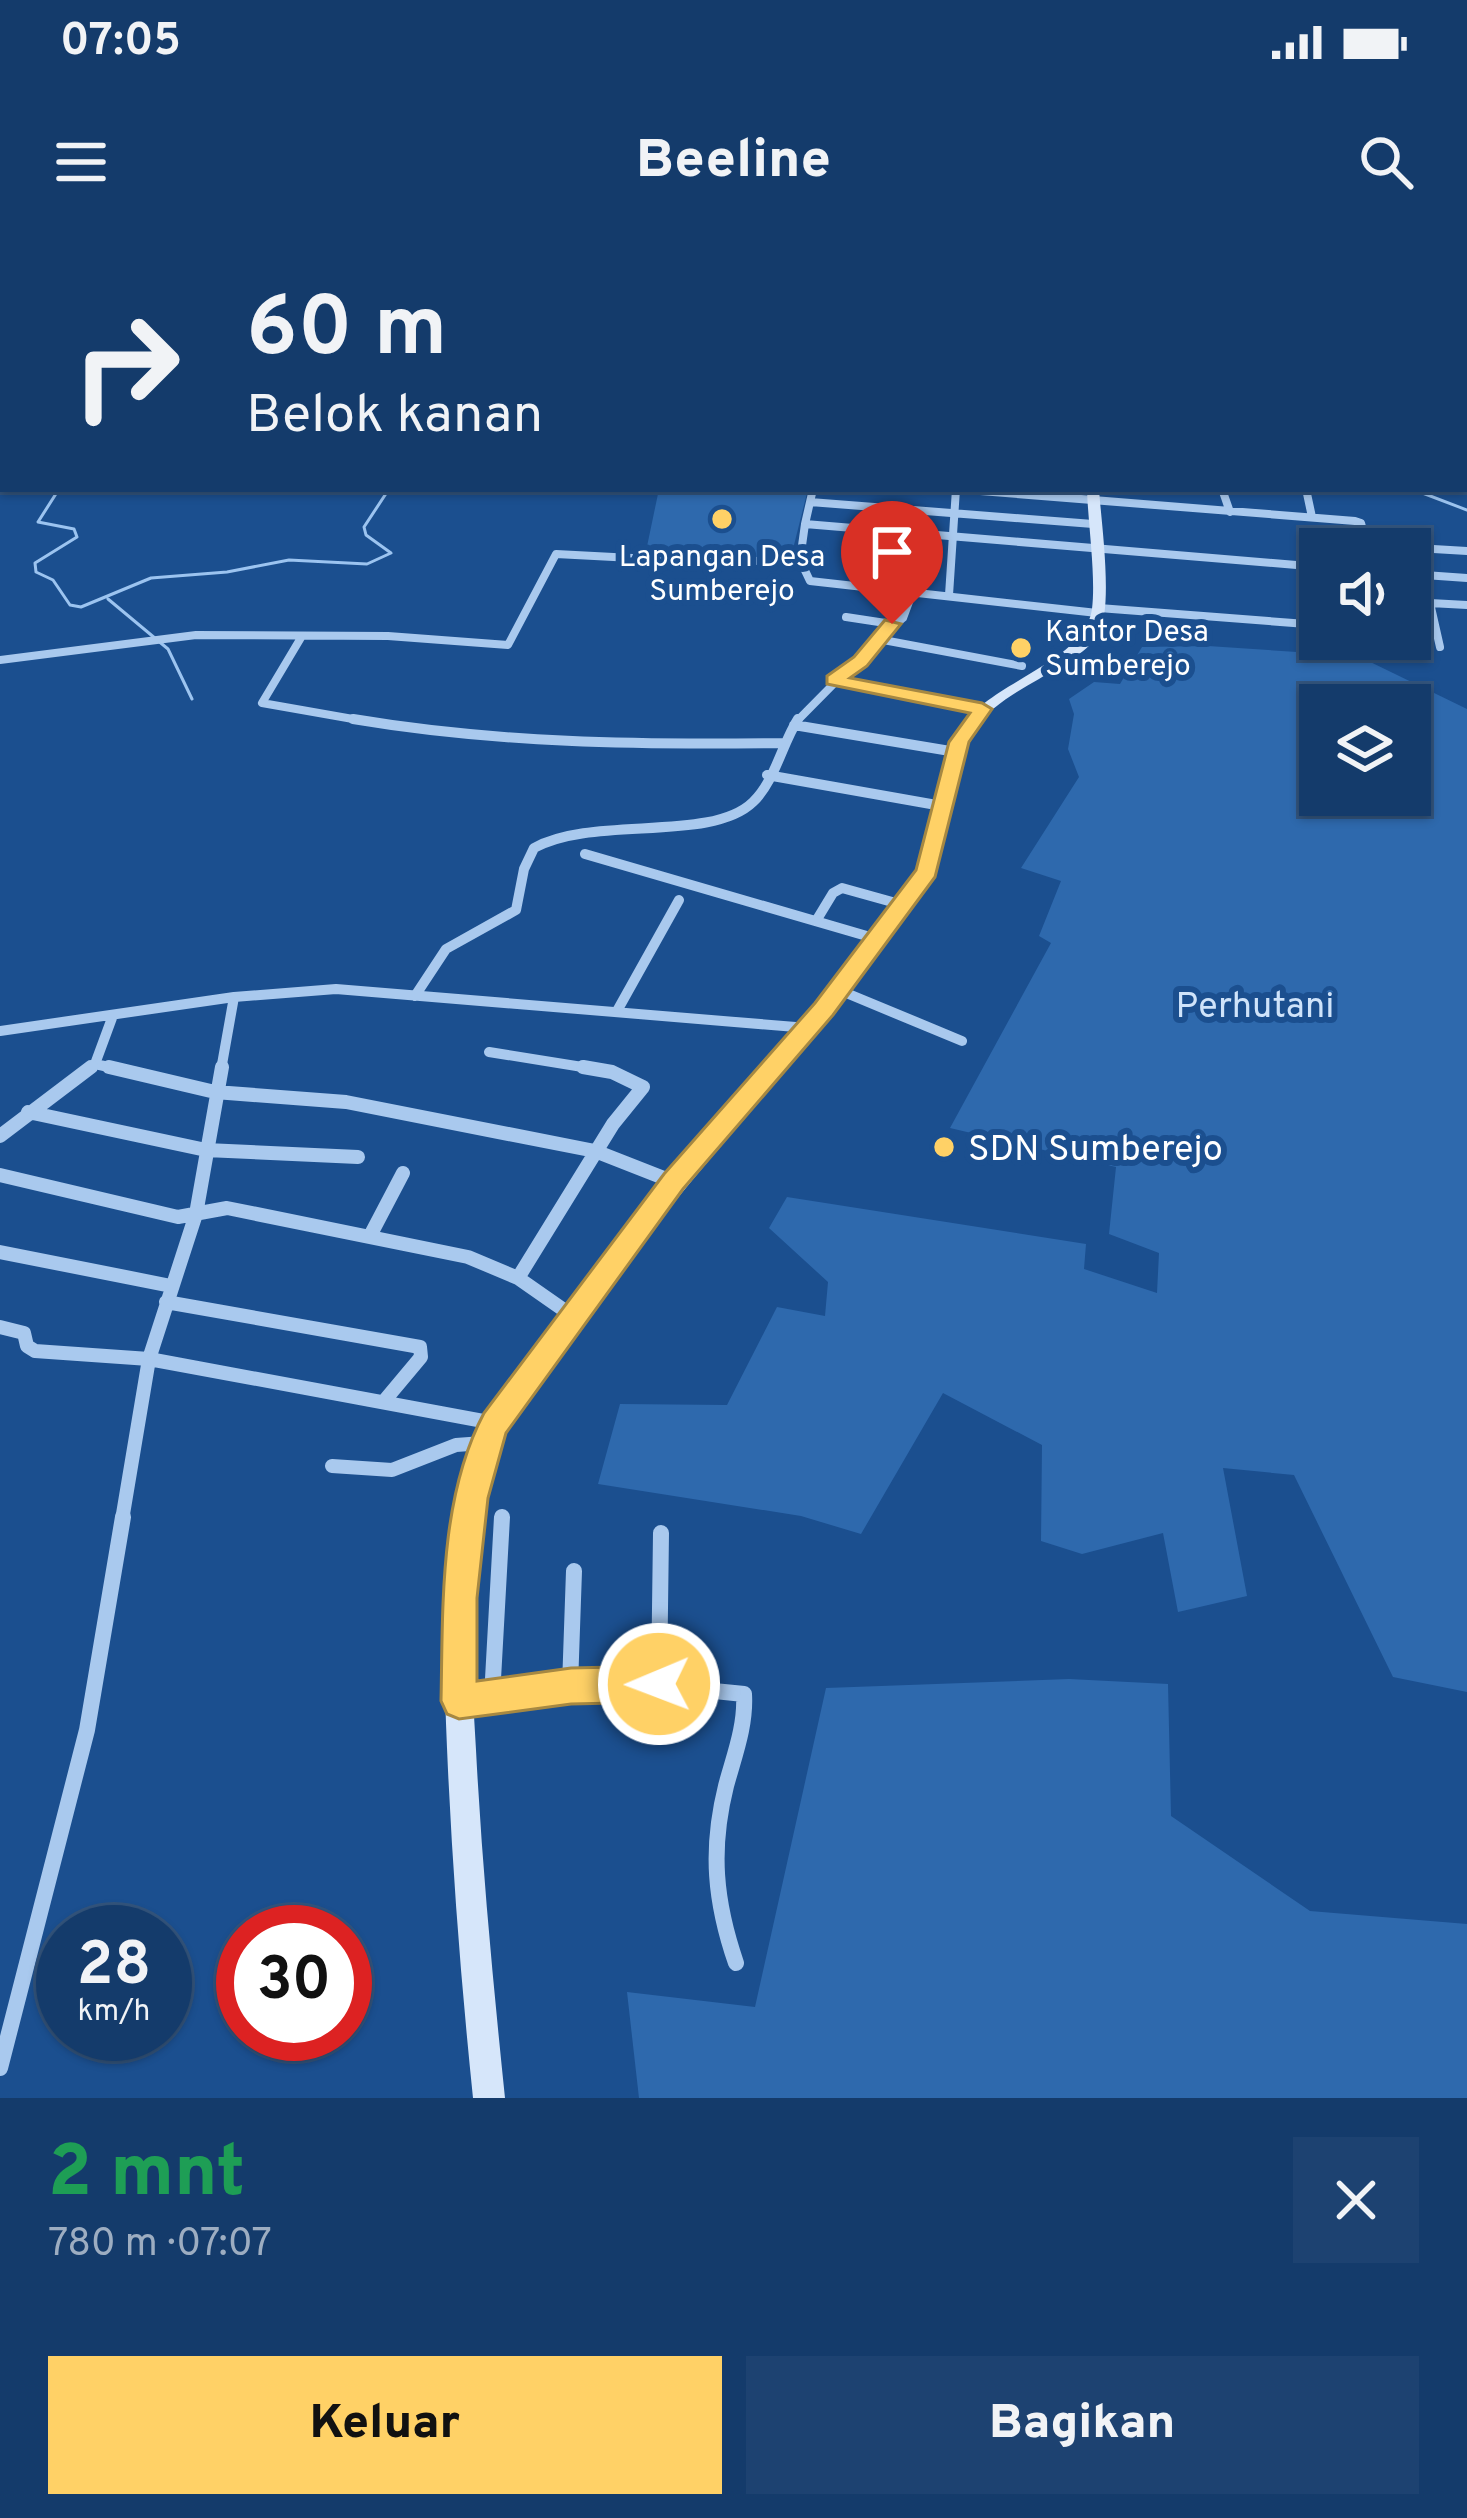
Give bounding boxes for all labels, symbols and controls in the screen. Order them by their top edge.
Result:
text: 07:05 [60,14,181,71]
text: Beeline [636,128,831,197]
icon: menu [48,129,114,195]
icon: search [1353,129,1419,195]
text: 60 m [246,279,447,385]
icon: right [48,288,204,444]
text: Belok kanan [246,383,543,452]
pin [841,501,943,624]
marker: Lapangan Desa Sumberejo [709,506,735,532]
icon: arrive [859,519,925,585]
map controls [1299,528,1431,816]
button: sound [1299,528,1431,660]
place label: Lapangan Desa Sumberejo [619,540,825,611]
place label: Kantor Desa Sumberejo [1045,615,1209,686]
marker: Kantor Desa Sumberejo [1008,635,1034,661]
button: layers [1299,684,1431,816]
park label: Perhutani [1176,985,1334,1031]
place label: SDN Sumberejo [968,1128,1223,1174]
marker: SDN Sumberejo [931,1134,957,1160]
position arrow [596,1621,722,1747]
speed limit sign: 30 [216,1905,372,2061]
text: 28 [77,1930,151,2006]
text: km/h [78,1994,150,2031]
text: 2 mnt [48,2130,245,2222]
button: close [1293,2137,1419,2263]
text: 780 m · 07:07 [48,2221,272,2270]
button: Keluar [48,2356,722,2494]
button: Bagikan [746,2356,1419,2494]

